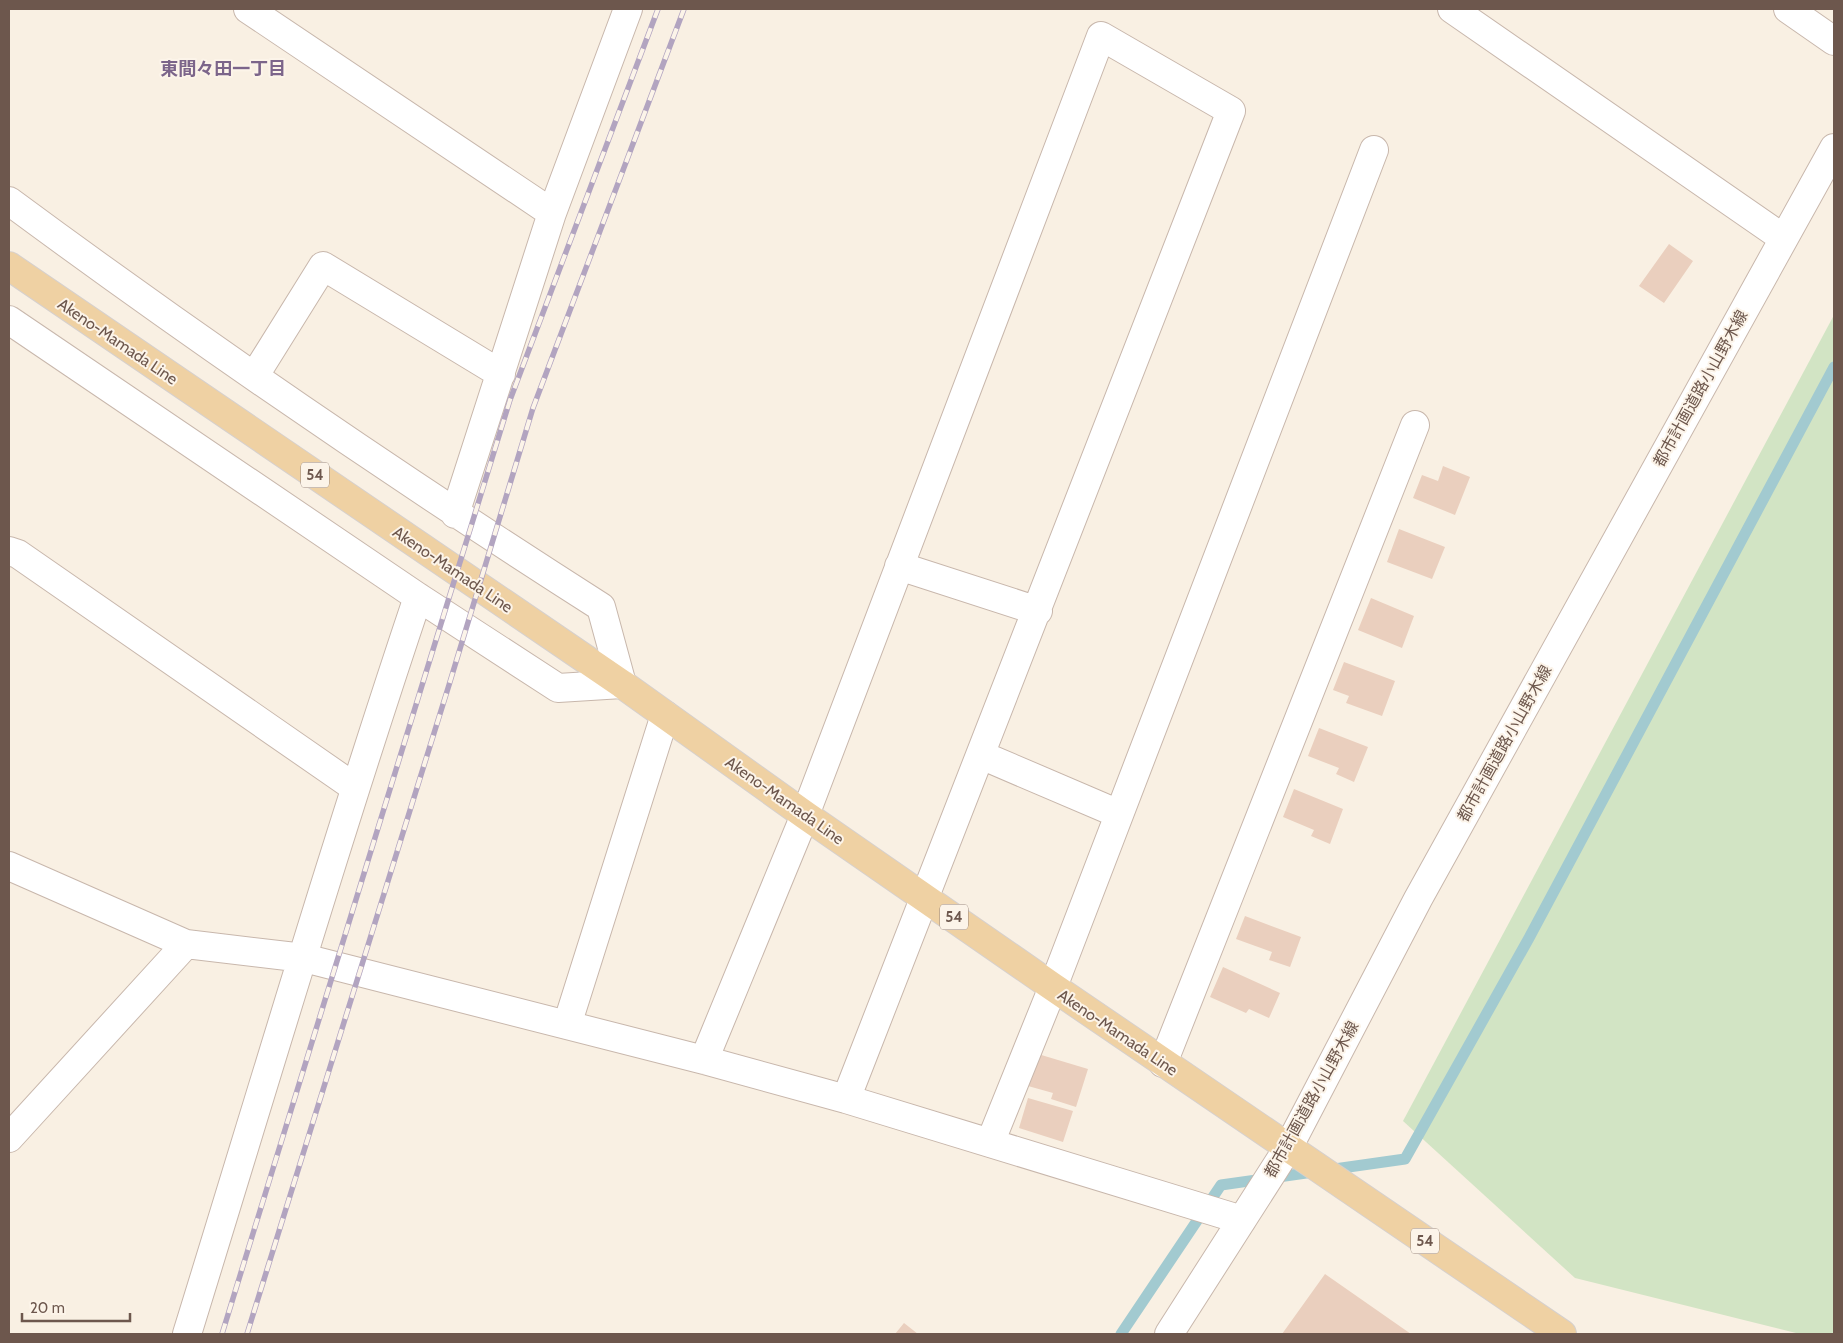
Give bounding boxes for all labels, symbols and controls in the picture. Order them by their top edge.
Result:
district label: 東間々田一丁目 [160,58,286,80]
street label: Akeno-Mamada Line [54,294,181,389]
street label: 都市計画道路小山野木線 [1649,307,1751,470]
road number: 54 [301,462,329,488]
street label: Akeno-Mamada Line [389,522,516,617]
street label: 都市計画道路小山野木線 [1453,662,1555,825]
street label: Akeno-Mamada Line [722,752,848,848]
road number: 54 [940,904,968,930]
street label: Akeno-Mamada Line [1054,985,1181,1080]
street label: 都市計画道路小山野木線 [1260,1018,1362,1181]
road number: 54 [1411,1228,1439,1254]
scale bar [22,1290,130,1322]
text: 20 m [30,1299,65,1317]

